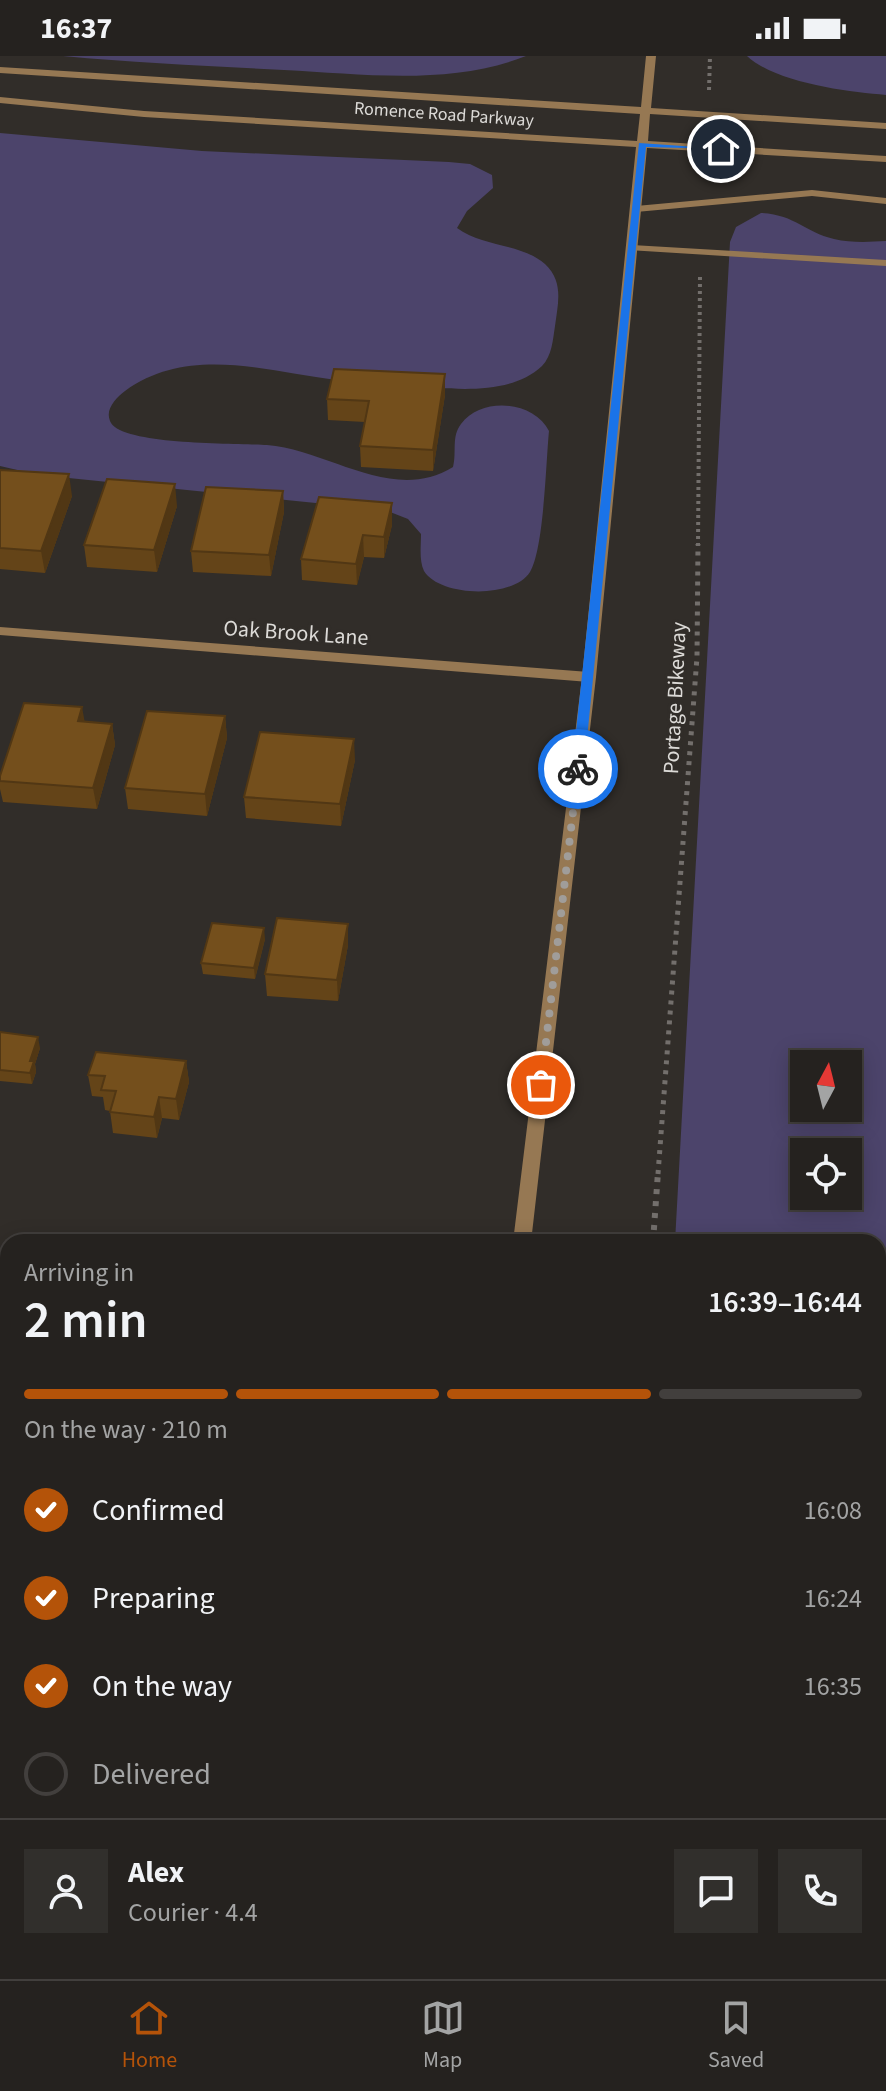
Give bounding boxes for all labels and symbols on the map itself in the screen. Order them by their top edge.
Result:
street label: Romence Road Parkway [353,96,535,133]
pin [687,115,755,183]
street label: Oak Brook Lane [222,612,370,654]
street label: Portage Bikeway [655,620,695,775]
courier [538,729,618,809]
north arrow [790,1050,862,1122]
pin [507,1051,575,1119]

